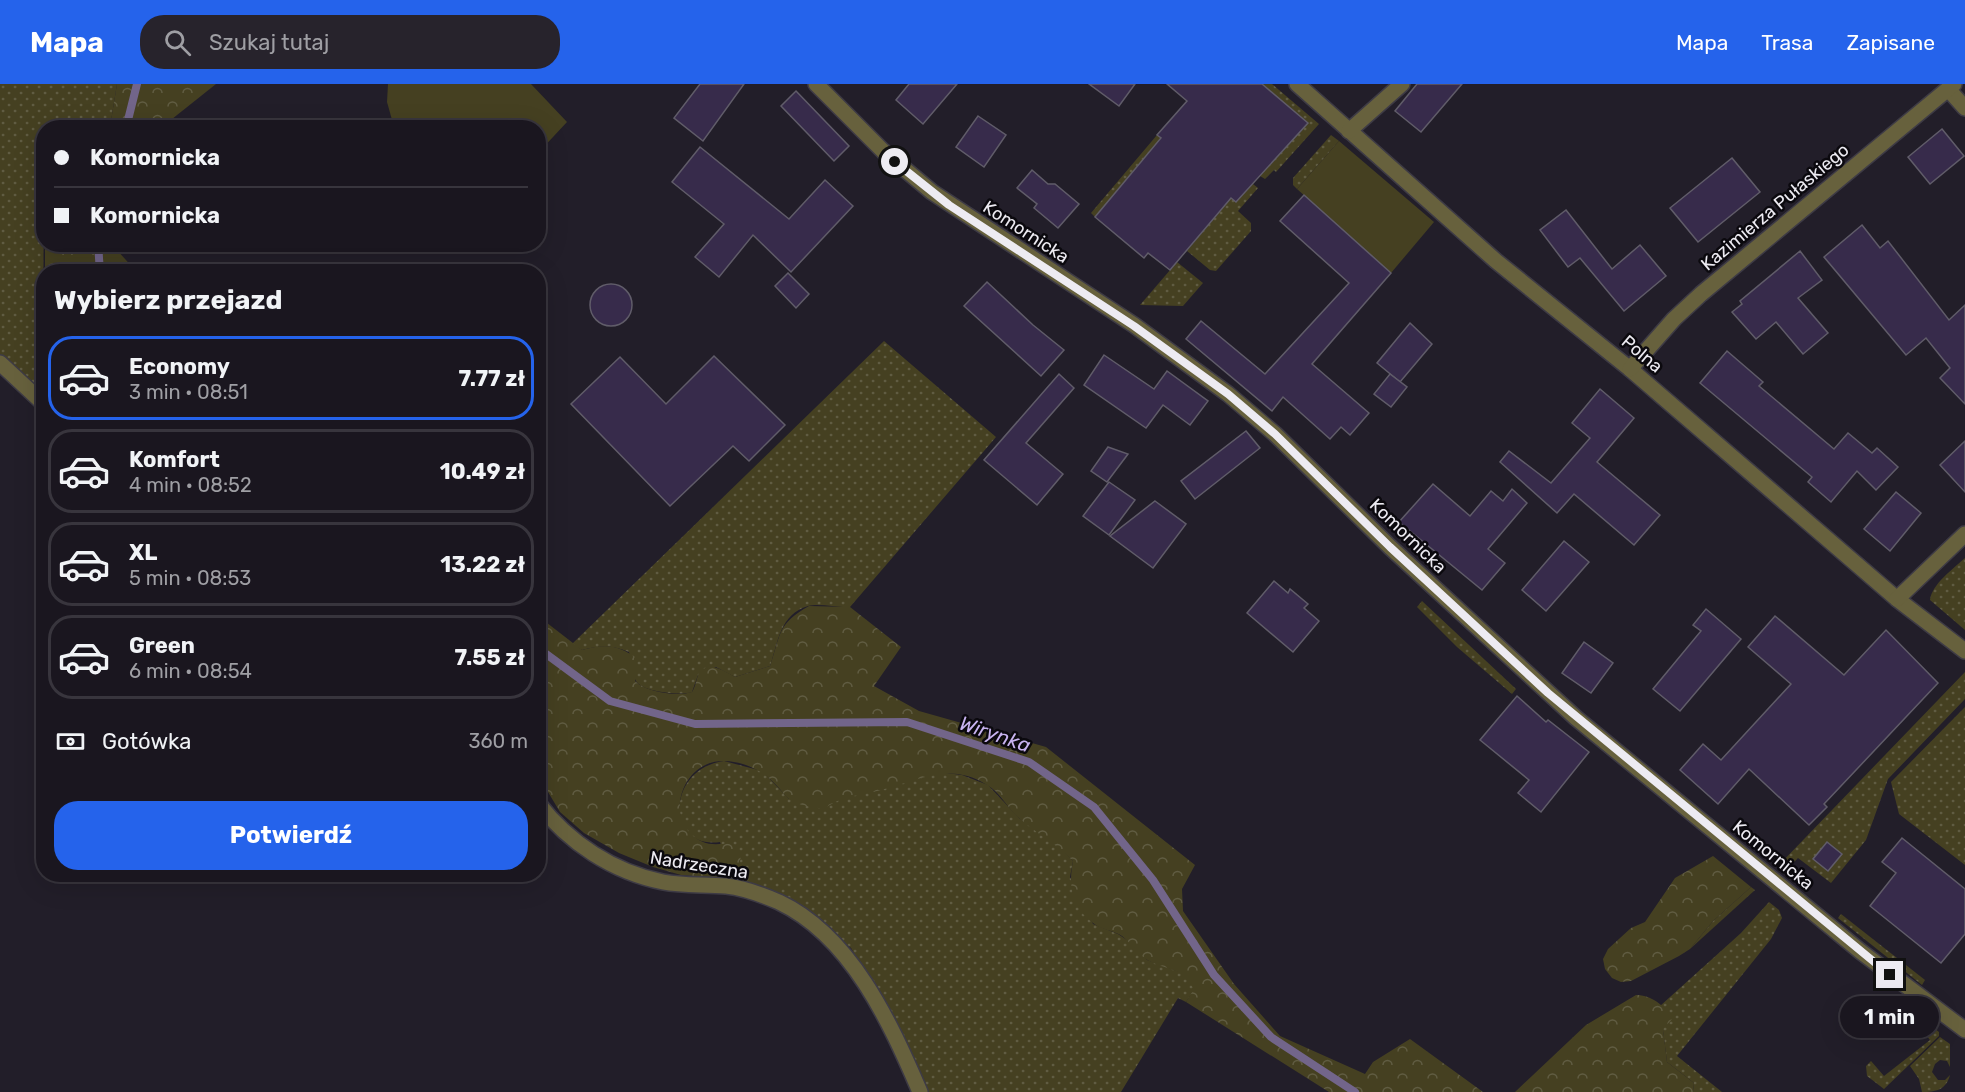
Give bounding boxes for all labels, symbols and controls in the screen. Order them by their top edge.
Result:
search box [140,15,560,69]
text: Mapa [30,26,104,59]
icon: search [161,26,194,59]
text: Szukaj tutaj [209,29,329,56]
text: Mapa [1676,30,1728,55]
text: Trasa [1761,30,1813,55]
text: Zapisane [1846,30,1935,55]
street label: Kazimierza Pułaskiego [1697,139,1853,275]
text: Komornicka [90,144,220,171]
route start [881,148,908,175]
street label: Komornicka [979,196,1073,268]
text: Komornicka [90,202,220,229]
text: Wybierz przejazd [54,284,282,316]
street label: Polna [1617,330,1667,378]
icon: car [57,351,111,405]
text: Economy [129,353,230,380]
text: 7.77 zł [458,365,525,392]
text: 3 min · 08:51 [129,380,248,404]
icon: car [57,444,111,498]
text: Komfort [129,446,220,473]
text: 10.49 zł [440,458,525,485]
text: 4 min · 08:52 [129,473,252,497]
street label: Komornicka [1365,494,1451,578]
icon: car [57,537,111,591]
text: XL [129,539,157,566]
text: 13.22 zł [440,551,525,578]
text: 5 min · 08:53 [129,566,251,590]
icon: car [57,630,111,684]
text: Green [129,632,195,659]
text: 7.55 zł [455,644,525,671]
text: 6 min · 08:54 [129,659,252,683]
water label: Wirynka [956,711,1034,757]
icon: cash [54,725,87,758]
text: Gotówka [102,728,191,755]
text: 360 m [469,729,528,753]
button: Potwierdź [54,801,528,870]
street label: Komornicka [1728,816,1818,894]
street label: Nadrzeczna [648,846,750,884]
route end [1876,961,1903,988]
callout: 1 min [1840,996,1940,1038]
text: 1 min [1864,1005,1915,1029]

